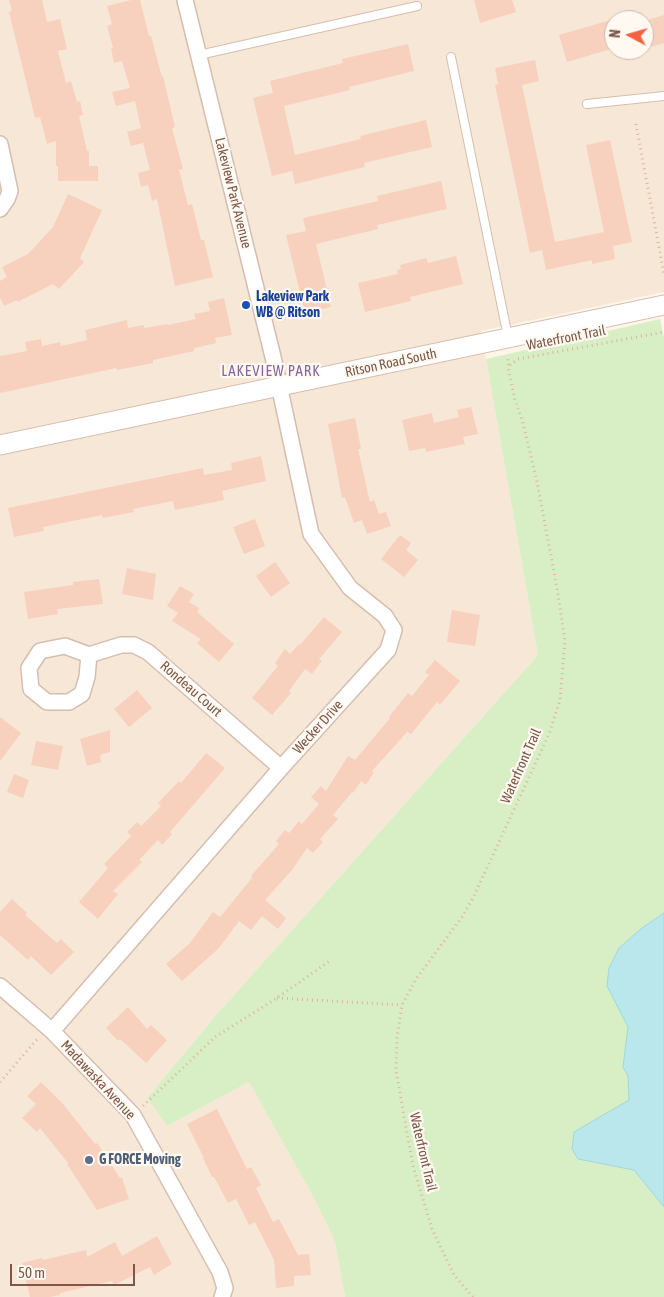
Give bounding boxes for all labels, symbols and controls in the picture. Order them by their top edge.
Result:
north arrow [604,10,654,60]
text: N [607,29,623,38]
street label: Lakeview Park Avenue [211,136,255,250]
place label: Lakeview Park WB @ Ritson [256,289,329,322]
marker: Lakeview Park WB @ Ritson [240,299,252,311]
street label: Waterfront Trail [525,322,607,354]
street label: Ritson Road South [344,345,438,381]
district label: LAKEVIEW PARK [220,362,322,380]
street label: Rondeau Court [157,658,225,720]
street label: Wecker Drive [289,697,347,757]
street label: Waterfront Trail [497,726,545,806]
street label: Madawaska Avenue [57,1037,139,1123]
street label: Waterfront Trail [406,1111,440,1193]
place label: G FORCE Moving [99,1152,181,1168]
marker: G FORCE Moving [83,1154,95,1166]
scale bar [12,1254,138,1286]
text: 50 m [18,1264,45,1281]

